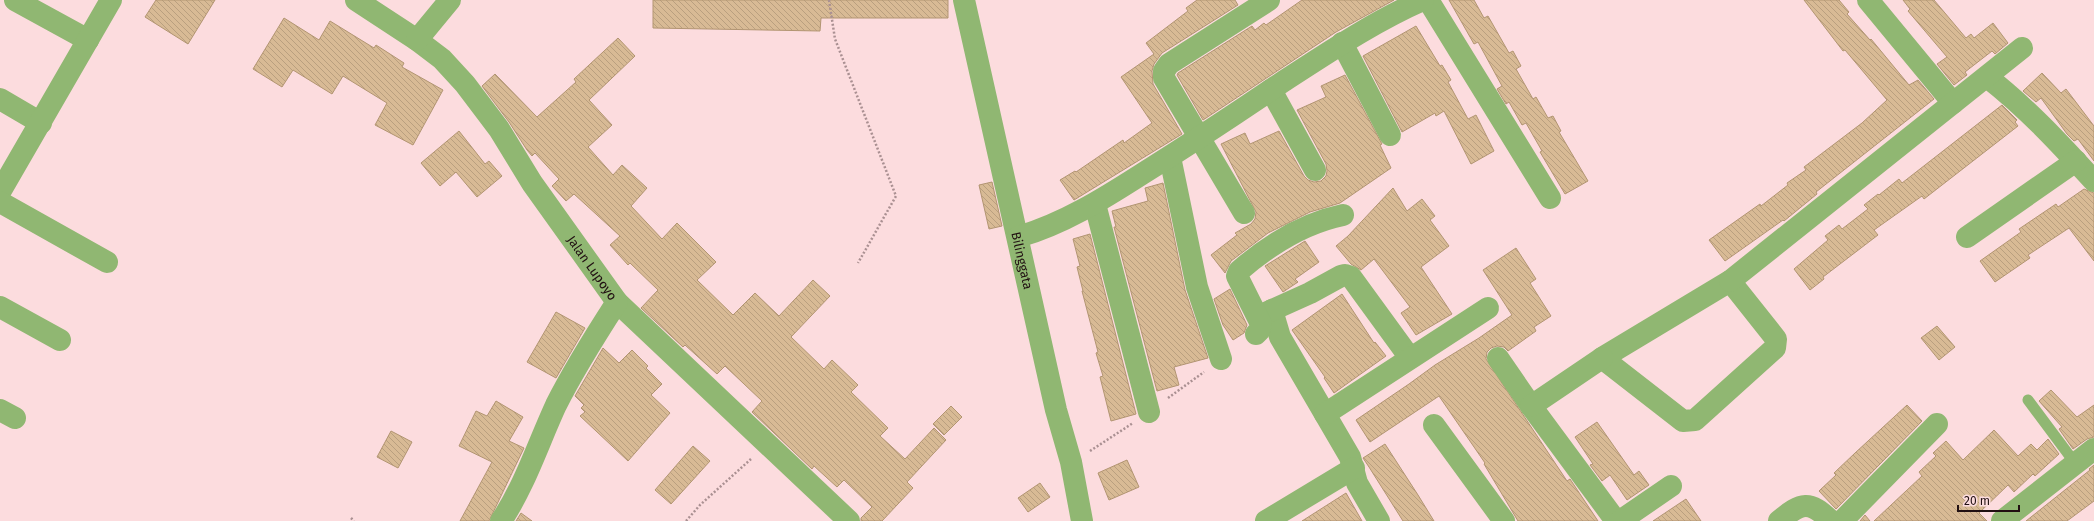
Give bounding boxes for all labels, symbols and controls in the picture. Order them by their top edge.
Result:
street label: Bilinggata [1008,230,1036,291]
street label: Jalan Lupoyo [564,233,620,303]
scale bar [1958,487,2019,513]
text: 20 m [1964,494,1990,508]

